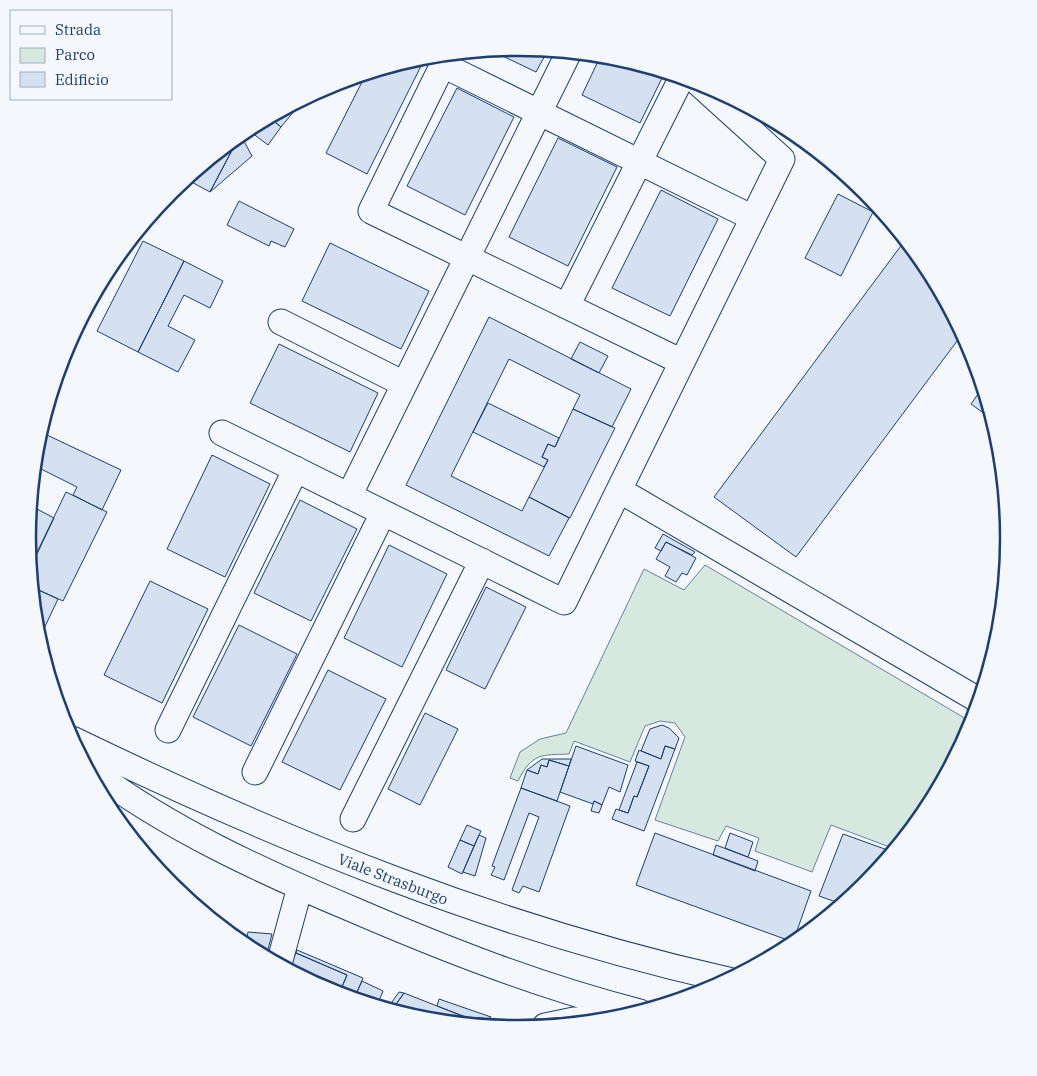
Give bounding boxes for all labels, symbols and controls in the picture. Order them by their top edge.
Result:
legend [10,10,172,100]
text: Strada [55,20,101,39]
text: Parco [55,45,95,64]
text: Edificio [55,70,109,89]
street label: Viale Strasburgo [335,849,451,909]

